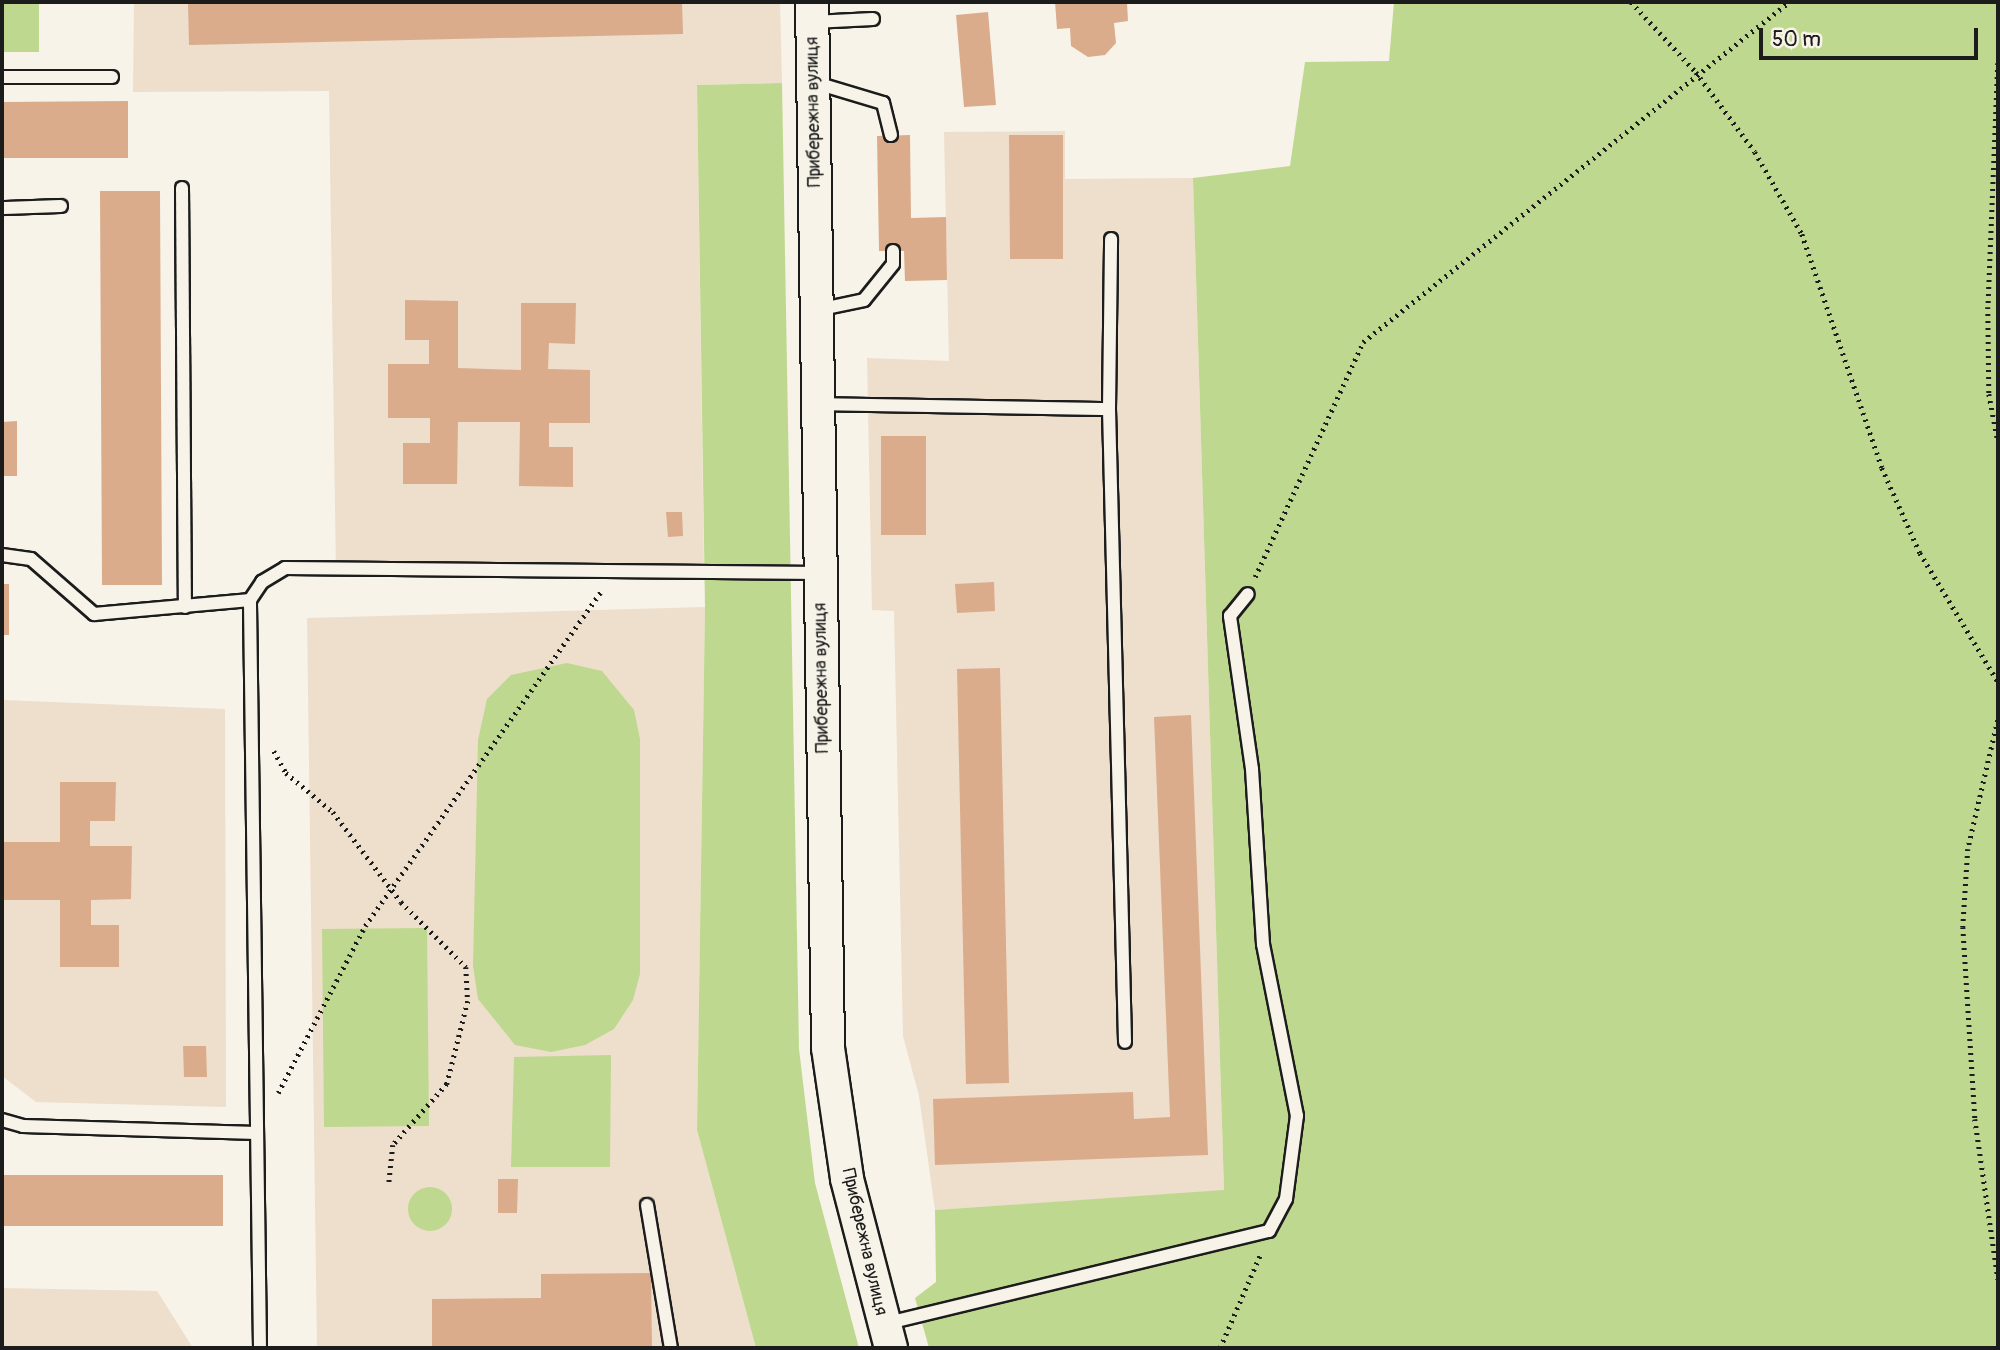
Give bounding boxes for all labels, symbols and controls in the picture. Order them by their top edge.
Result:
scale bar [1762,14,1981,58]
text: 50 m [1772,26,1821,53]
street label: Прибережна вулиця [802,37,826,187]
street label: Прибережна вулиця [810,603,834,753]
street label: Прибережна вулиця [837,1166,891,1318]

